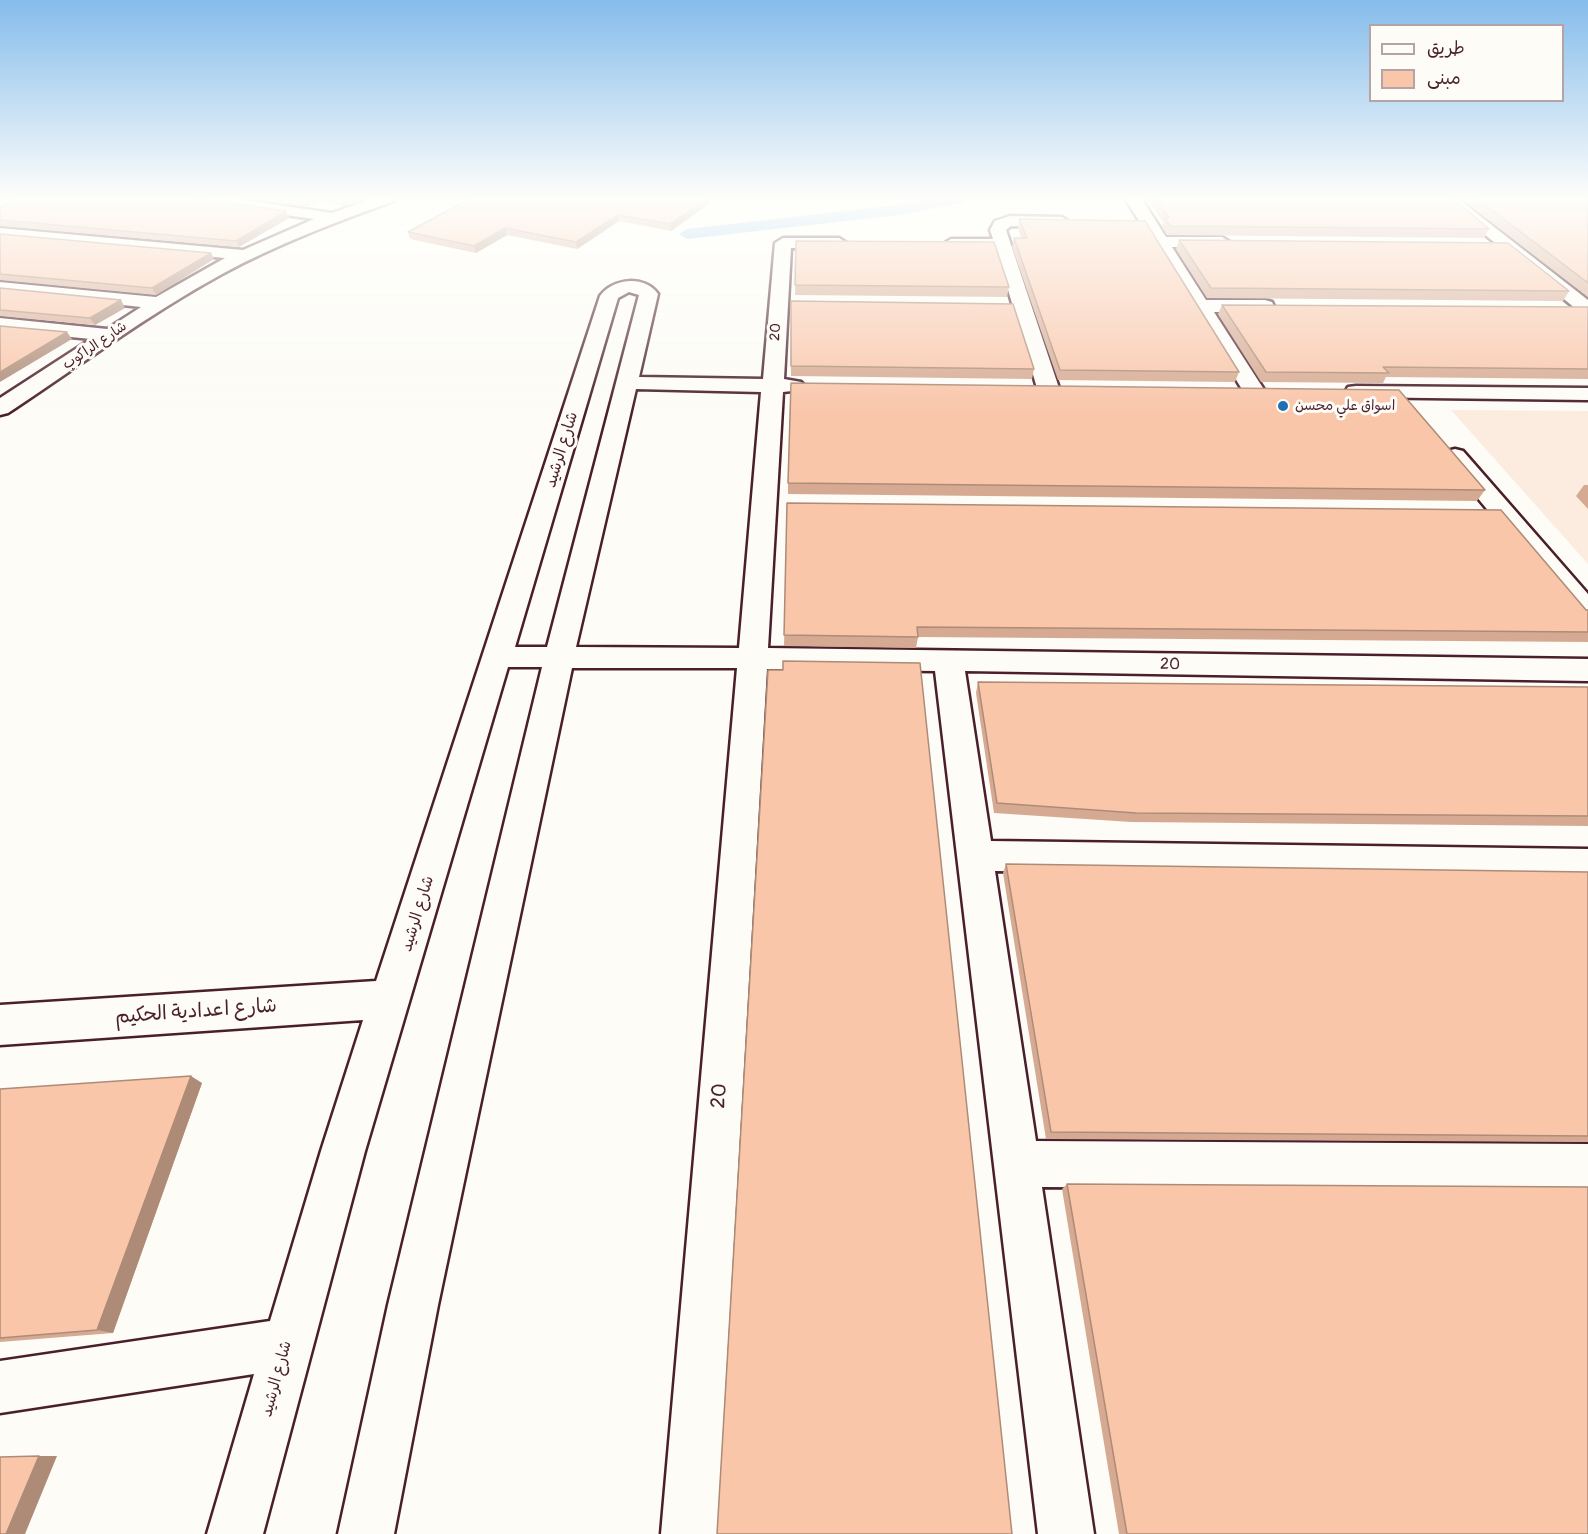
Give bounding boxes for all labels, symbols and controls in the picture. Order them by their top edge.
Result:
legend [1369,24,1564,102]
text: طريق [1427,37,1465,60]
text: مبنى [1427,67,1461,90]
street label: شارع الراكوب [60,318,130,374]
street label: 20 [767,323,785,341]
place label: اسواق علي محسن [1295,398,1395,414]
marker: اسواق علي محسن [1276,399,1290,413]
street label: شارع الرشيد [541,410,583,490]
street label: 20 [1160,655,1180,675]
street label: شارع الرشيد [397,874,439,954]
street label: شارع اعدادية الحكيم [114,994,278,1030]
street label: 20 [707,1083,733,1109]
street label: شارع الرشيد [258,1339,296,1419]

